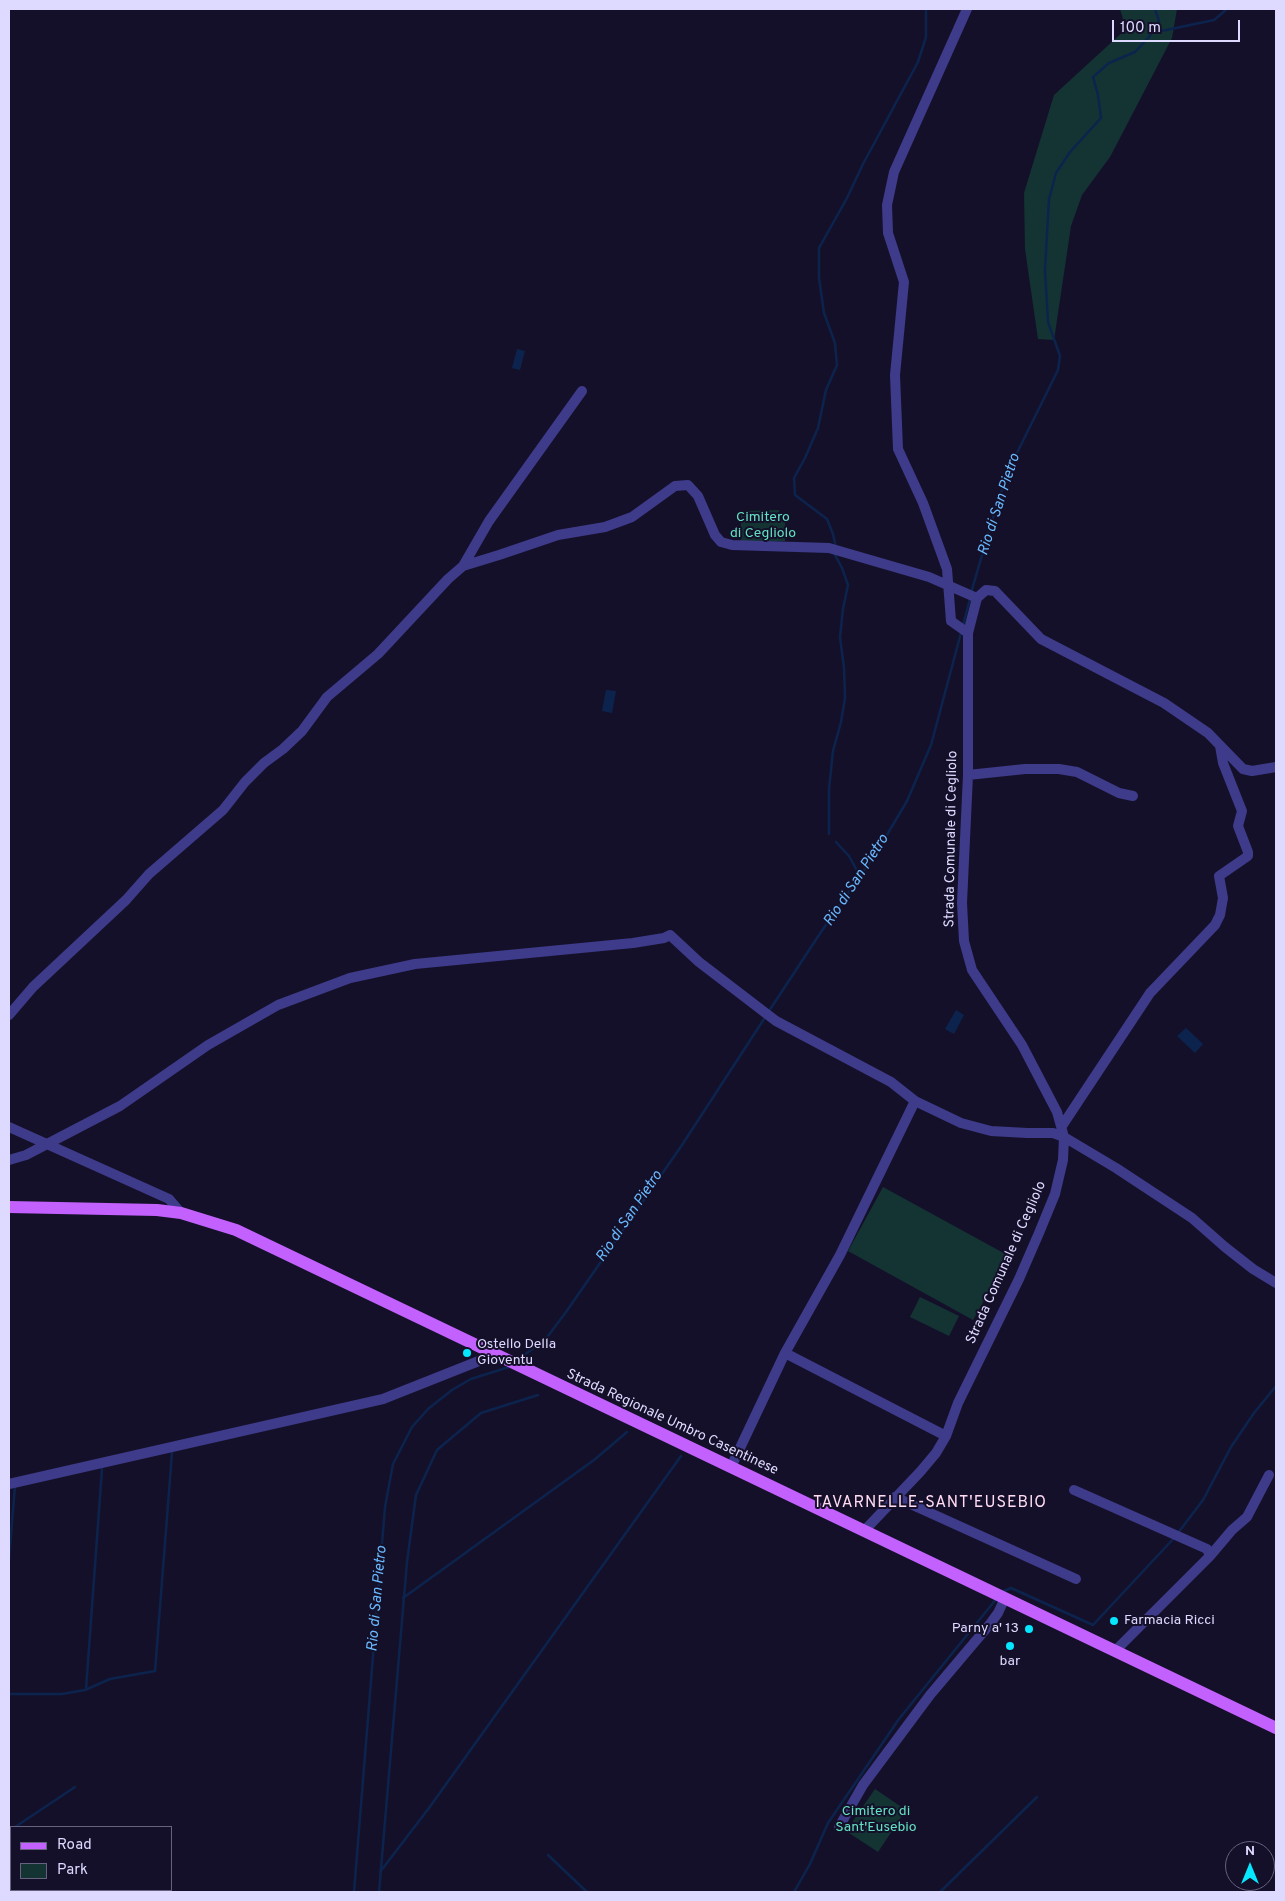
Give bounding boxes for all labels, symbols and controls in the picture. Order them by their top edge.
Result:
scale bar [1115,10,1242,42]
text: 100 m [1120,19,1161,38]
water label: Rio di San Pietro [975,452,1025,558]
park label: Cimitero di Cegliolo [730,510,796,542]
street label: Strada Comunale di Cegliolo [942,750,962,928]
water label: Rio di San Pietro [821,832,893,930]
water label: Rio di San Pietro [593,1168,667,1266]
street label: Strada Comunale di Cegliolo [963,1179,1051,1347]
place label: Ostello Della Gioventu [477,1337,556,1370]
marker: Ostello Della Gioventu [461,1347,473,1359]
street label: Strada Regionale Umbro Casentinese [563,1366,781,1480]
district label: TAVARNELLE-SANT'EUSEBIO [810,1494,1050,1514]
water label: Rio di San Pietro [364,1545,392,1653]
place label: Farmacia Ricci [1124,1613,1215,1629]
marker: Farmacia Ricci [1108,1615,1120,1627]
place label: Parny a' 13 [952,1621,1019,1637]
marker: Parny a' 13 [1023,1623,1035,1635]
marker: bar [1004,1640,1016,1652]
place label: bar [999,1654,1021,1670]
park label: Cimitero di Sant'Eusebio [835,1804,917,1836]
legend [10,1826,172,1891]
text: Road [57,1836,92,1855]
north arrow [1225,1841,1275,1891]
text: N [1245,1843,1255,1860]
text: Park [57,1861,88,1880]

